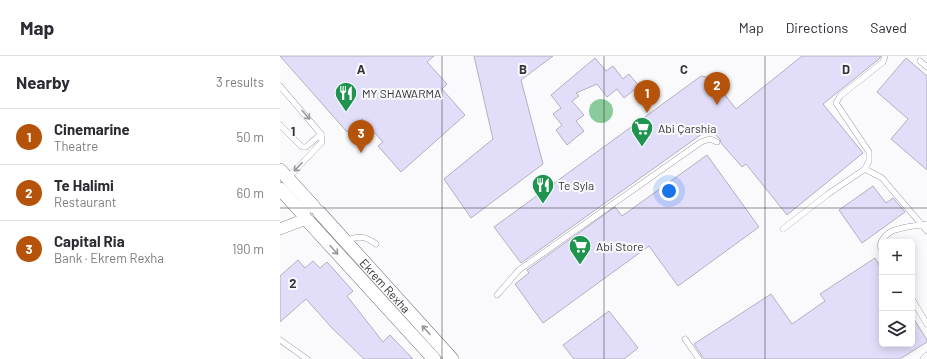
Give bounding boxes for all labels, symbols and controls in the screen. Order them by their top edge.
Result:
text: Map [20,16,54,39]
text: Map [739,19,764,36]
text: Directions [786,19,848,36]
text: Saved [870,19,907,36]
text: A [357,61,366,77]
text: B [519,61,527,77]
text: C [680,61,688,77]
text: D [842,61,850,77]
text: Nearby [16,72,70,92]
pin: 2 [704,72,730,105]
text: 3 results [216,74,264,90]
restaurant icon: MY SHAWARMA [333,80,359,113]
pin: 1 [634,80,660,113]
place label: MY SHAWARMA [362,86,441,100]
one-way arrow [301,110,311,120]
supermarket icon: Abi Çarshia [629,115,655,148]
text: Cinemarine [54,120,130,138]
pin: 3 [348,120,374,153]
place label: Abi Çarshia [658,121,716,135]
text: 1 [291,123,295,139]
text: 1 [27,129,31,145]
text: 50 m [237,129,264,145]
text: Theatre [54,138,98,154]
one-way arrow [293,162,303,172]
restaurant icon: Te Syla [530,172,556,205]
text: Te Halimi [54,176,114,194]
place label: Te Syla [558,178,594,192]
your location [659,181,679,201]
text: 2 [25,185,33,201]
text: 60 m [237,185,264,201]
text: Restaurant [54,194,116,210]
text: Capital Ria [54,232,125,250]
supermarket icon: Abi Store [567,233,593,266]
place label: Abi Store [596,239,644,253]
map controls [879,239,915,347]
button: + [879,239,915,275]
text: 3 [25,241,33,257]
text: 190 m [232,241,264,257]
one-way arrow [329,244,338,254]
text: Bank · Ekrem Rexha [54,250,164,266]
street label: Ekrem Rexha [357,255,414,315]
text: 2 [289,275,297,291]
button: − [879,275,915,311]
button: layers [879,311,915,347]
one-way arrow [421,325,431,335]

